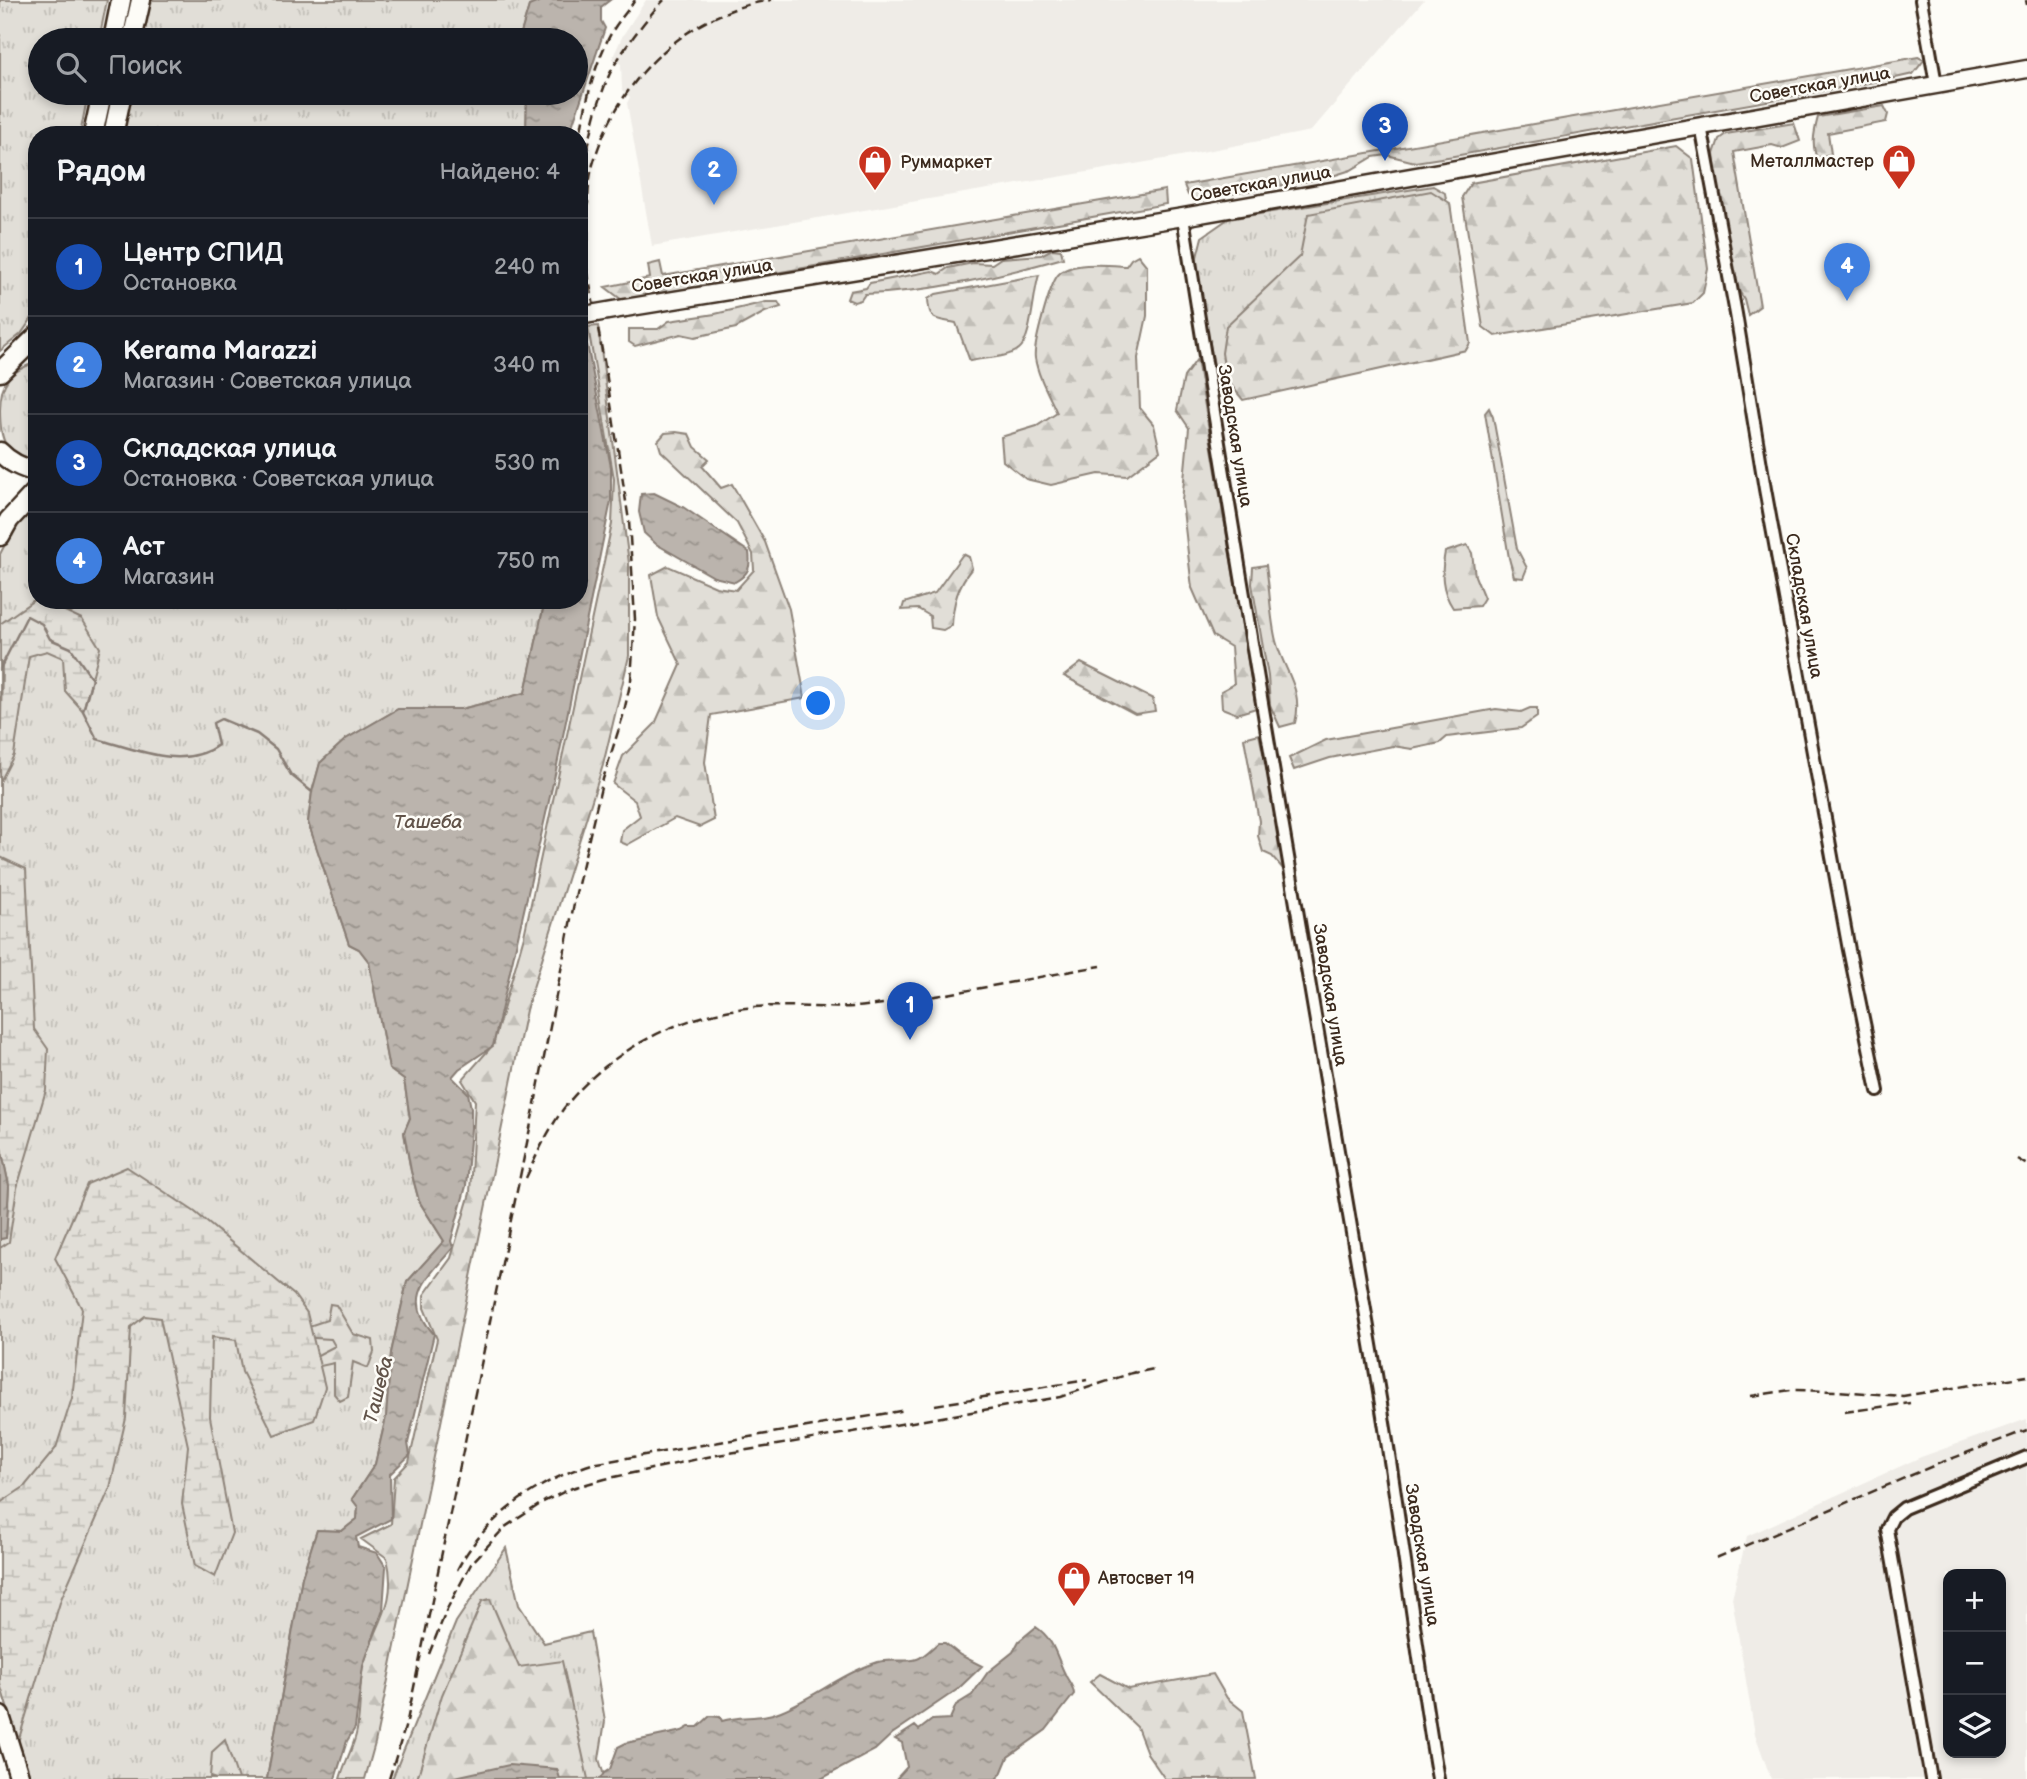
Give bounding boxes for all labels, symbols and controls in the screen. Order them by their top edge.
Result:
search box [28,28,588,105]
icon: search [52,48,90,86]
text: Поиск [108,51,182,82]
street label: Советская улица [1748,62,1892,108]
pin: 3 [1362,103,1408,161]
shop icon: Металлмастер [1880,142,1918,191]
shop icon: Руммаркет [856,143,894,192]
pin: 2 [691,147,737,205]
place label: Металлмастер [1750,151,1874,172]
place label: Руммаркет [900,152,993,173]
text: Рядом [56,154,146,190]
text: Найдено: 4 [440,158,560,186]
street label: Советская улица [1189,161,1333,207]
text: Центр СПИД [123,238,283,269]
pin: 4 [1824,243,1870,301]
text: 1 [74,253,84,281]
text: 240 m [494,253,560,281]
street label: Советская улица [630,254,774,298]
text: Остановка [123,269,237,297]
text: Kerama Marazzi [123,336,317,367]
text: 2 [72,351,86,379]
text: 340 m [493,351,560,379]
street label: Заводская улица [1213,363,1257,509]
text: Магазин · Советская улица [123,367,412,395]
text: Складская улица [123,434,336,465]
text: 3 [72,449,86,477]
text: 530 m [494,449,560,477]
text: Остановка · Советская улица [123,465,434,493]
text: Аст [123,532,165,563]
street label: Складская улица [1781,532,1827,681]
text: 4 [72,547,86,575]
text: 750 m [497,547,560,575]
text: Магазин [123,563,215,591]
your location [801,686,835,720]
water label: Ташеба [393,811,463,834]
street label: Заводская улица [1308,922,1352,1068]
pin: 1 [887,982,933,1040]
water label: Ташеба [359,1354,399,1426]
street label: Заводская улица [1400,1482,1444,1628]
shop icon: Автосвет 19 [1055,1559,1093,1608]
place label: Автосвет 19 [1097,1568,1195,1589]
map controls [1943,1569,2006,1758]
button: + [1943,1569,2006,1632]
button: − [1943,1632,2006,1695]
button: layers [1943,1695,2006,1758]

